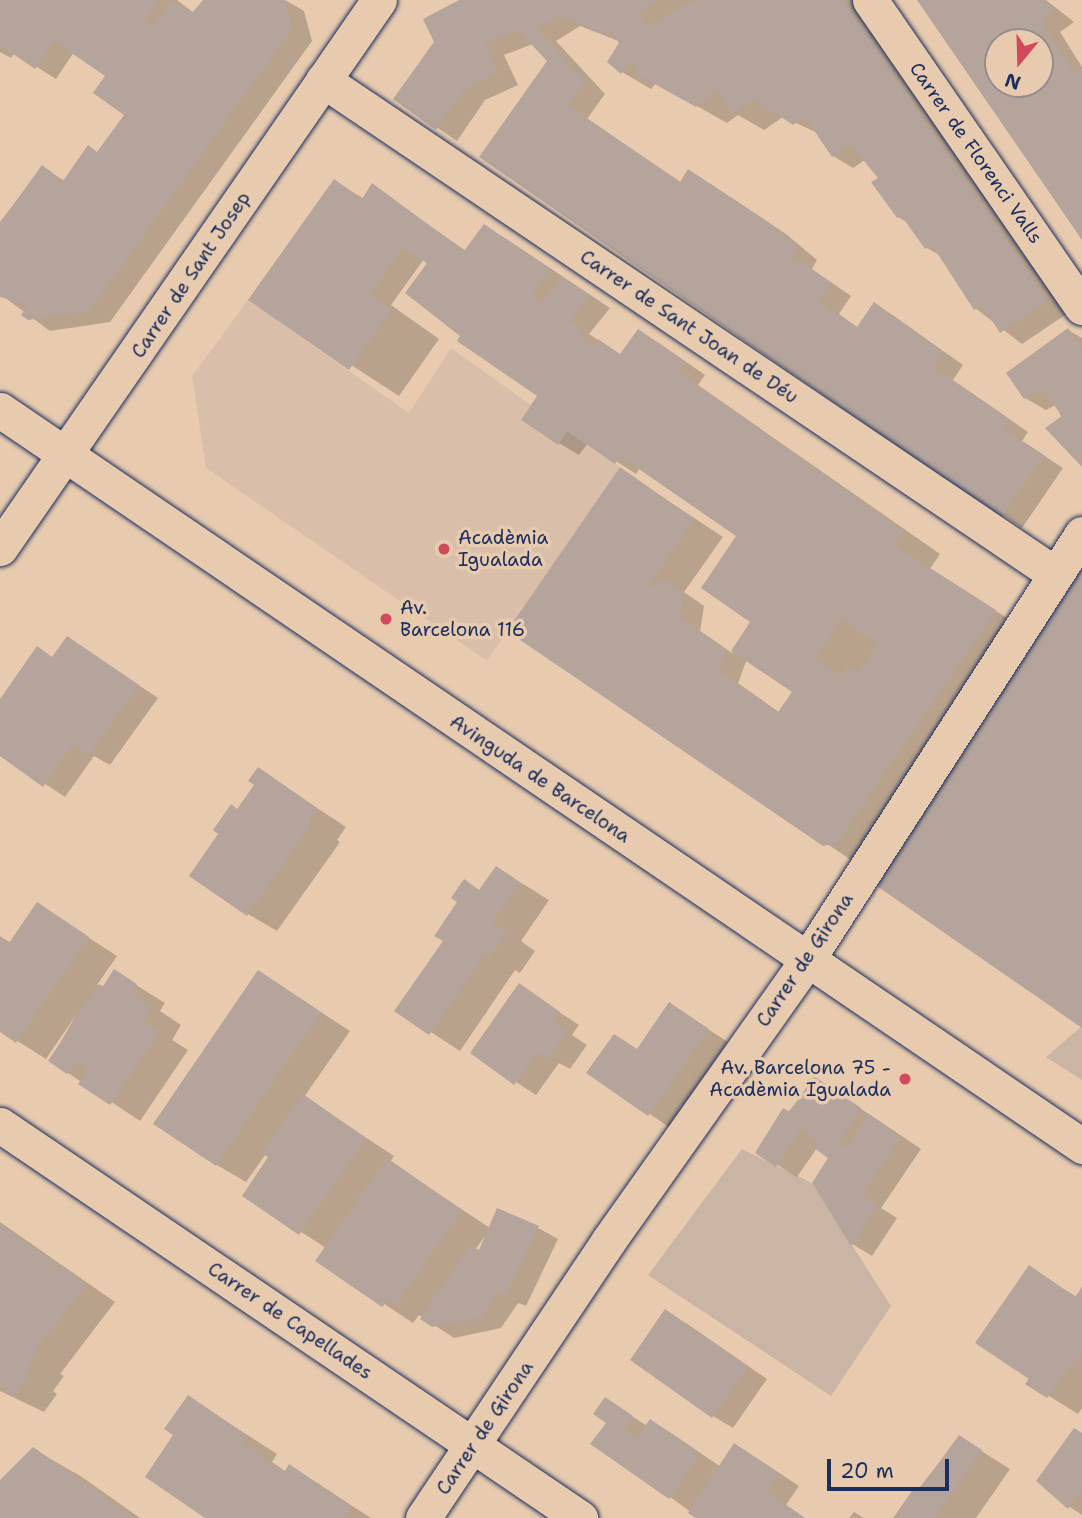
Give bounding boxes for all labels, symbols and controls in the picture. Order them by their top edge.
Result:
north arrow [984,28,1054,98]
street label: Carrer de Florenci Valls [905,58,1047,248]
text: N [1001,67,1024,96]
street label: Carrer de Sant Josep [127,188,255,362]
street label: Carrer de Sant Joan de Déu [576,245,802,409]
place label: Acadèmia Igualada [458,527,548,571]
marker: Acadèmia Igualada [436,541,452,557]
place label: Av. Barcelona 116 [400,597,525,641]
marker: Av. Barcelona 116 [378,611,394,627]
street label: Avinguda de Barcelona [445,710,635,848]
street label: Carrer de Girona [752,889,858,1031]
place label: Av. Barcelona 75 - Acadèmia Igualada [709,1057,891,1101]
marker: Av. Barcelona 75 - Acadèmia Igualada [897,1071,913,1087]
street label: Carrer de Capellades [203,1257,377,1385]
street label: Carrer de Girona [432,1357,538,1499]
scale bar [830,1444,953,1488]
text: 20 m [840,1457,894,1485]

